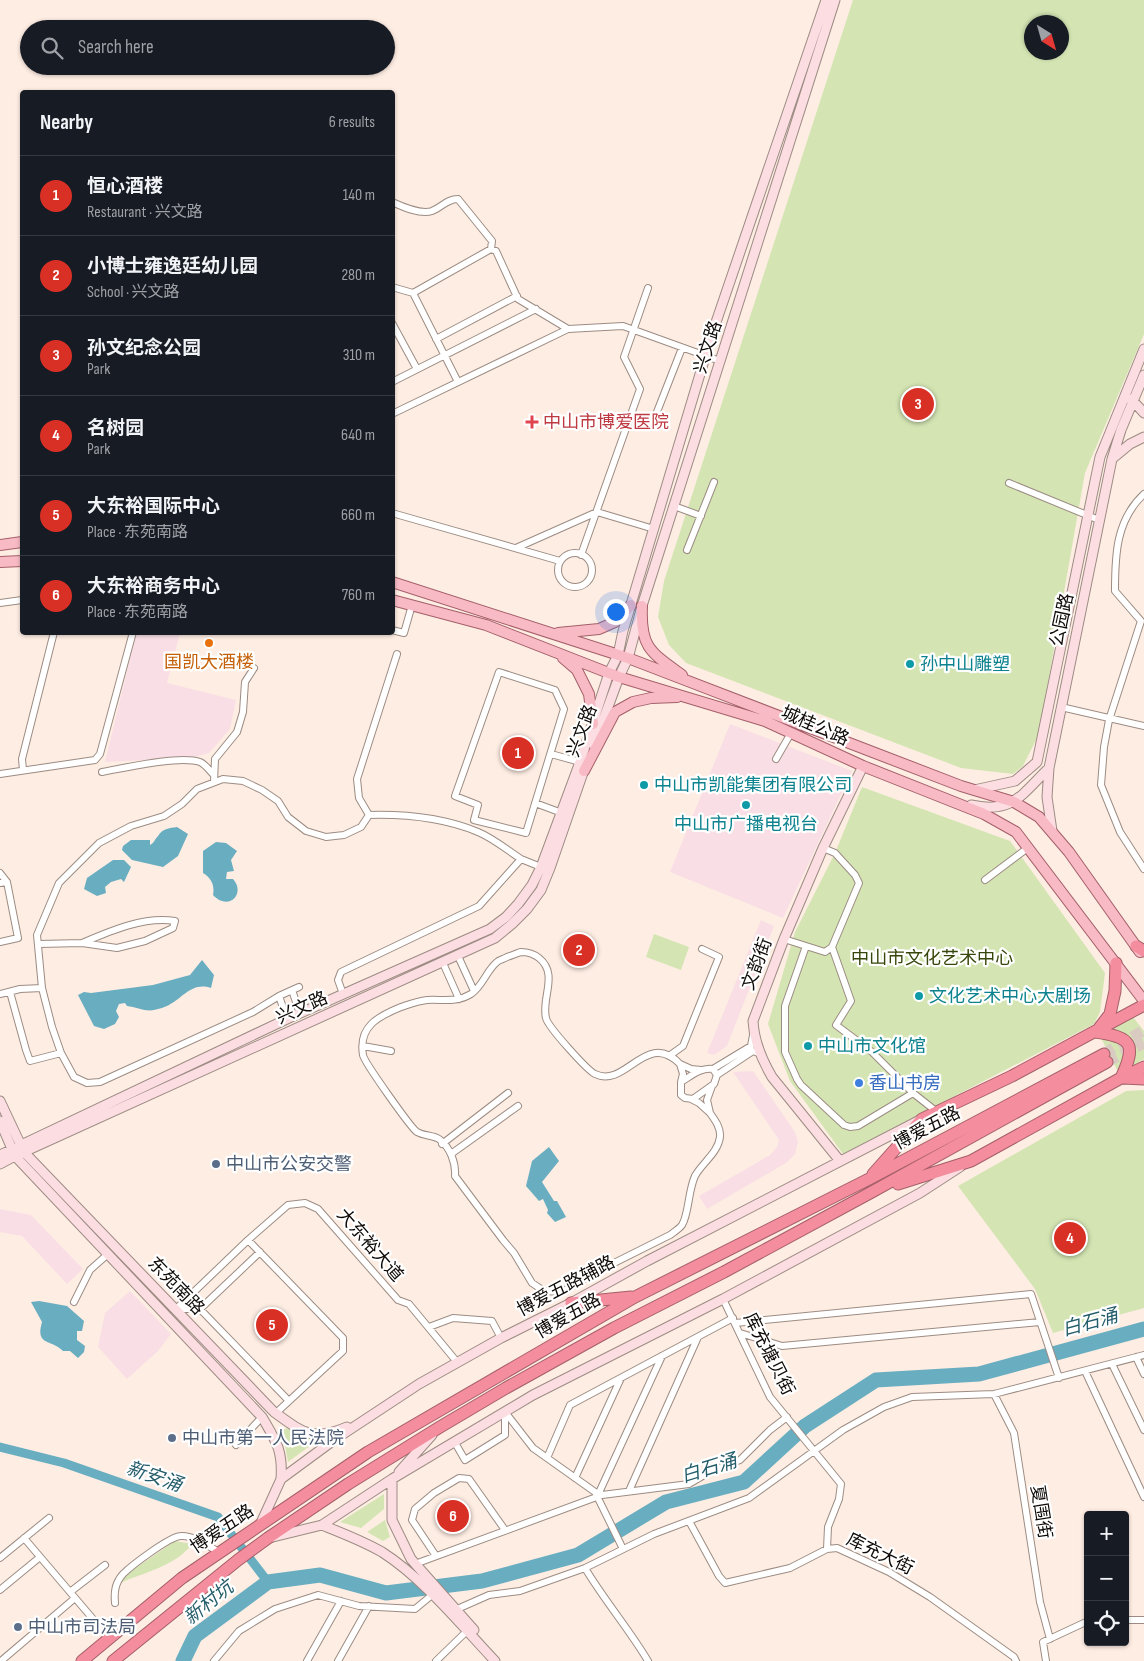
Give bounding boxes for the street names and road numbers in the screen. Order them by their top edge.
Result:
street label: 兴文路 [690,318,726,376]
street label: 公园路 [1046,591,1078,649]
street label: 兴文路 [563,702,601,760]
street label: 城桂公路 [778,702,852,750]
street label: 文韵街 [738,935,776,993]
street label: 兴文路 [273,987,331,1029]
street label: 博爱五路 [890,1102,964,1154]
street label: 大东裕大道 [333,1204,407,1286]
street label: 博爱五路辅路 [513,1251,619,1321]
street label: 东苑南路 [143,1253,209,1319]
street label: 博爱五路 [531,1289,605,1343]
street label: 库充塘贝街 [739,1309,799,1399]
street label: 夏围街 [1026,1484,1056,1540]
street label: 博爱五路 [186,1500,258,1558]
street label: 库充大街 [843,1529,917,1579]

